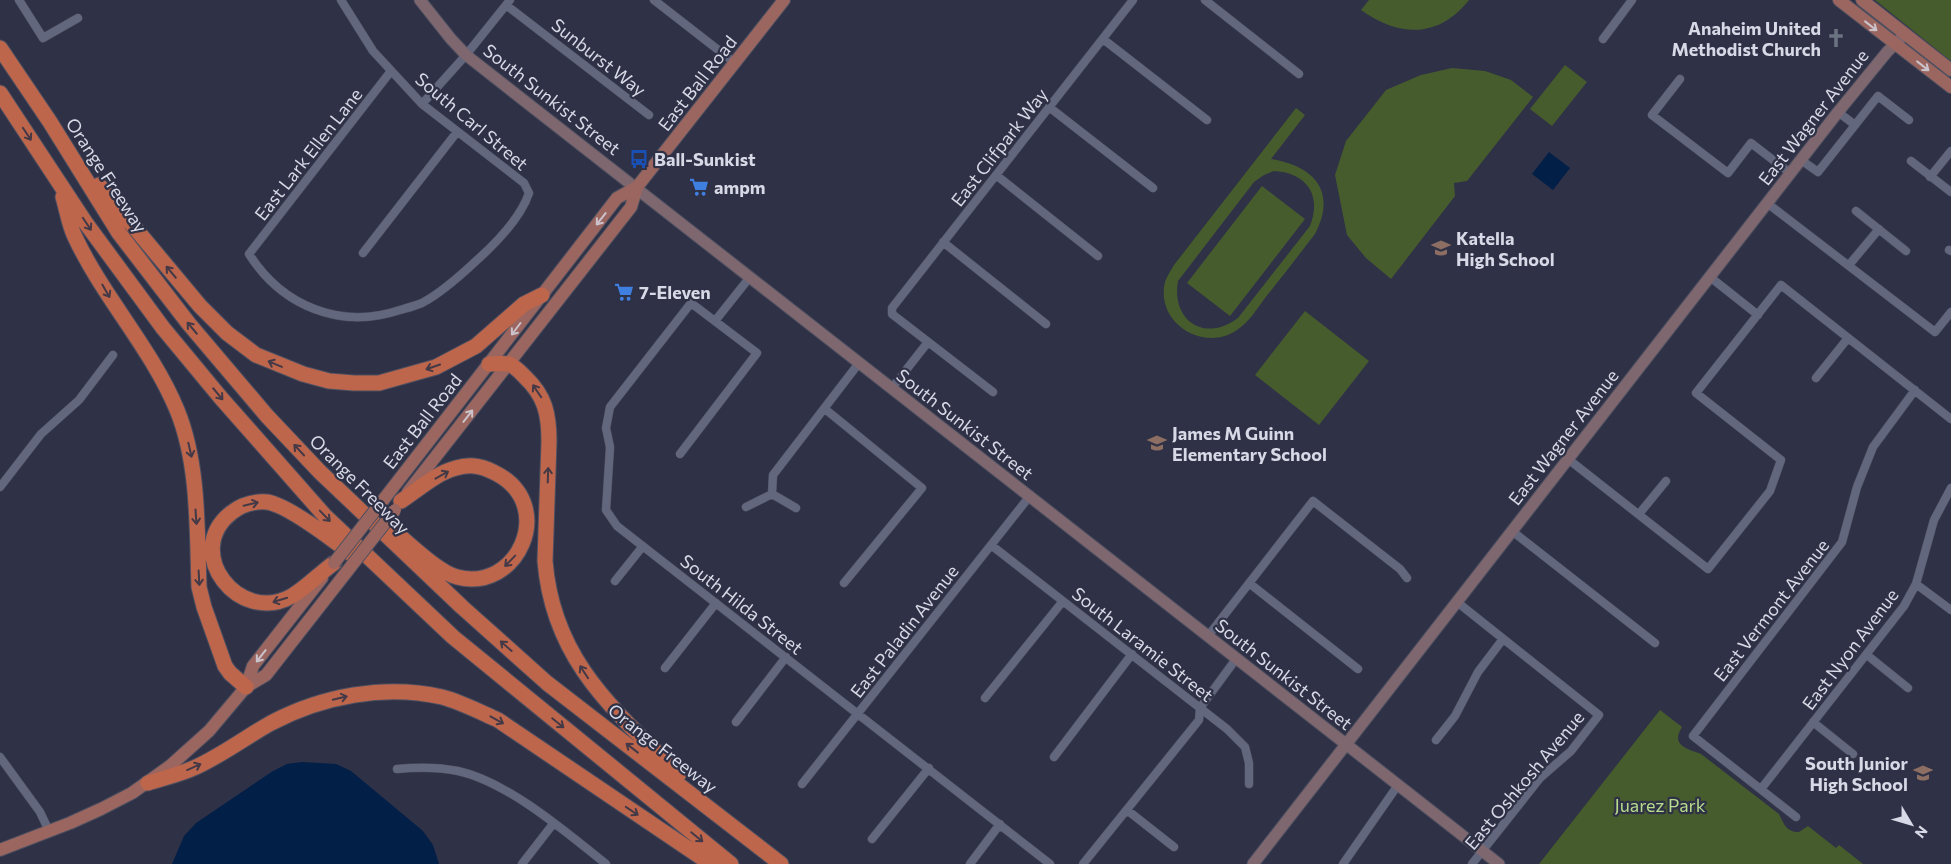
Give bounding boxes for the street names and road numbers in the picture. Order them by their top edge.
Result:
street label: Sunburst Way [548,13,650,101]
street label: East Ball Road [653,31,741,135]
street label: South Sunkist Street [479,39,625,159]
street label: East Wagner Avenue [1753,45,1873,189]
street label: South Carl Street [411,67,533,175]
street label: East Lark Ellen Lane [250,83,366,225]
street label: East Clifpark Way [946,83,1052,211]
street label: Orange Freeway [62,113,152,237]
street label: South Sunkist Street [892,364,1038,484]
street label: East Wagner Avenue [1503,365,1623,509]
street label: East Ball Road [378,369,466,473]
street label: Orange Freeway [305,429,415,539]
street label: East Vermont Avenue [1709,534,1833,686]
street label: South Hilda Street [676,549,808,659]
street label: East Paladin Avenue [845,560,963,702]
street label: South Laramie Street [1068,582,1218,706]
street label: East Nyon Avenue [1797,584,1903,714]
street label: South Sunkist Street [1211,614,1357,734]
street label: Orange Freeway [604,699,722,797]
street label: East Oshkosh Avenue [1460,706,1588,854]

